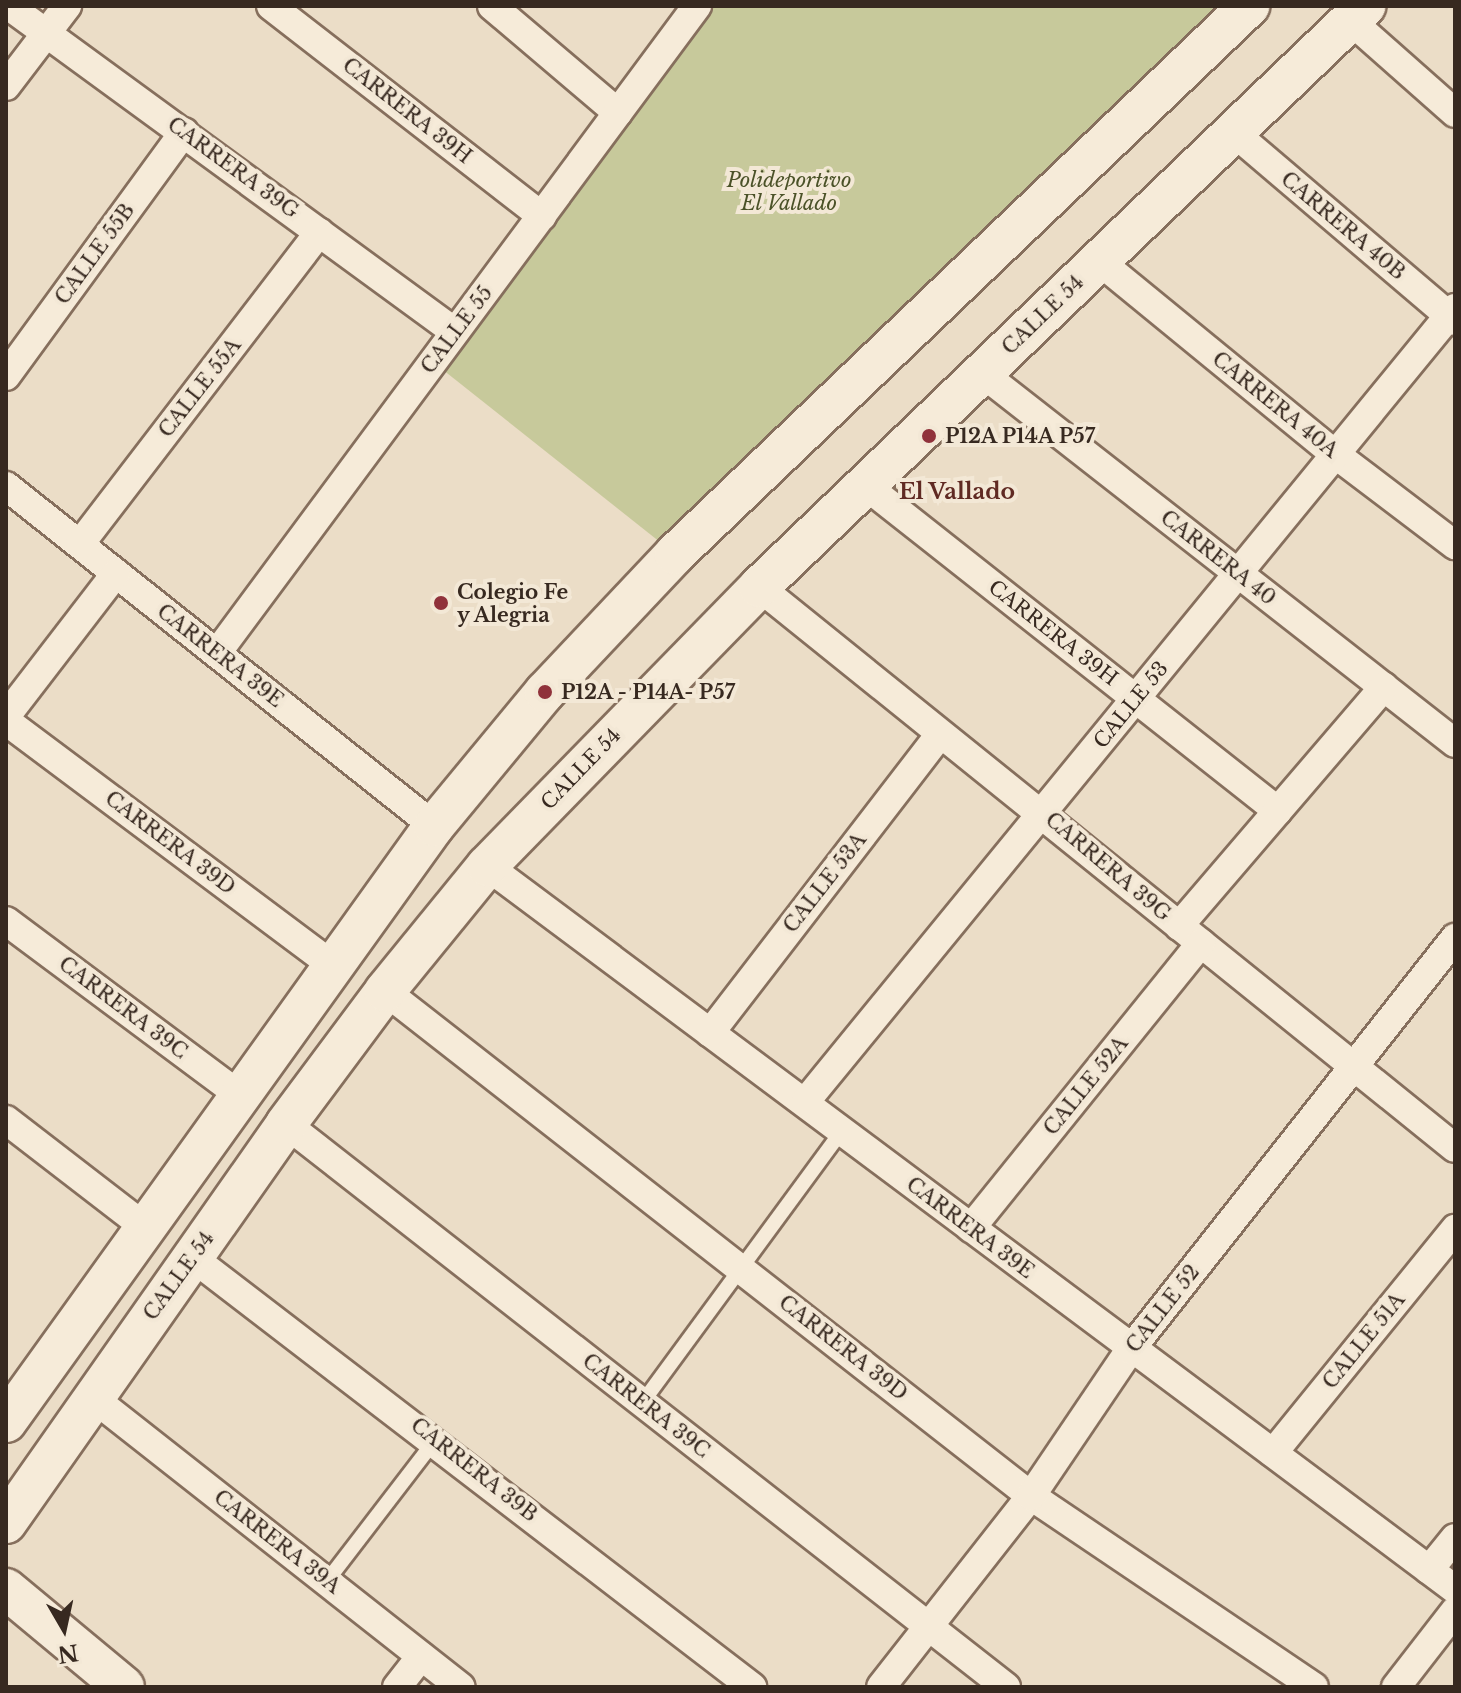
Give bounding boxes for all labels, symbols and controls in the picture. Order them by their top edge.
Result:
street label: CARRERA 39H [337,53,477,169]
street label: CARRERA 39G [162,112,304,224]
street label: CARRERA 40B [1276,167,1410,285]
park label: Polideportivo El Vallado [727,168,851,215]
street label: CALLE 55B [50,199,140,309]
street label: CALLE 54 [997,270,1089,360]
street label: CALLE 55 [416,281,498,379]
street label: CALLE 55A [154,334,246,442]
street label: CARRERA 40A [1207,347,1343,463]
place label: P12A P14A P57 [945,424,1097,448]
marker: P12A P14A P57 [920,427,938,445]
district label: El Vallado [899,479,1015,505]
street label: CARRERA 40 [1155,505,1281,611]
street label: CARRERA 39H [983,575,1123,691]
place label: Colegio Fe y Alegria [457,580,568,627]
marker: Colegio Fe y Alegria [432,594,450,612]
street label: CARRERA 39E [152,599,288,713]
street label: CALLE 53 [1089,657,1173,753]
place label: P12A - P14A- P57 [561,680,736,704]
marker: P12A - P14A- P57 [536,683,554,701]
street label: CALLE 54 [536,723,626,815]
street label: CARRERA 39D [100,786,240,900]
street label: CARRERA 39G [1040,807,1176,927]
street label: CALLE 53A [779,828,871,938]
street label: CARRERA 39C [54,952,192,1064]
street label: CALLE 52A [1039,1032,1133,1140]
street label: CARRERA 39E [901,1172,1039,1284]
street label: CALLE 54 [139,1227,219,1325]
street label: CALLE 52 [1121,1260,1205,1358]
street label: CALLE 51A [1318,1288,1410,1394]
street label: CARRERA 39D [774,1290,912,1406]
street label: CARRERA 39C [577,1349,715,1463]
street label: CARRERA 39B [406,1413,542,1527]
street label: CARRERA 39A [209,1485,345,1599]
north arrow [24,1589,104,1669]
text: N [56,1638,80,1668]

